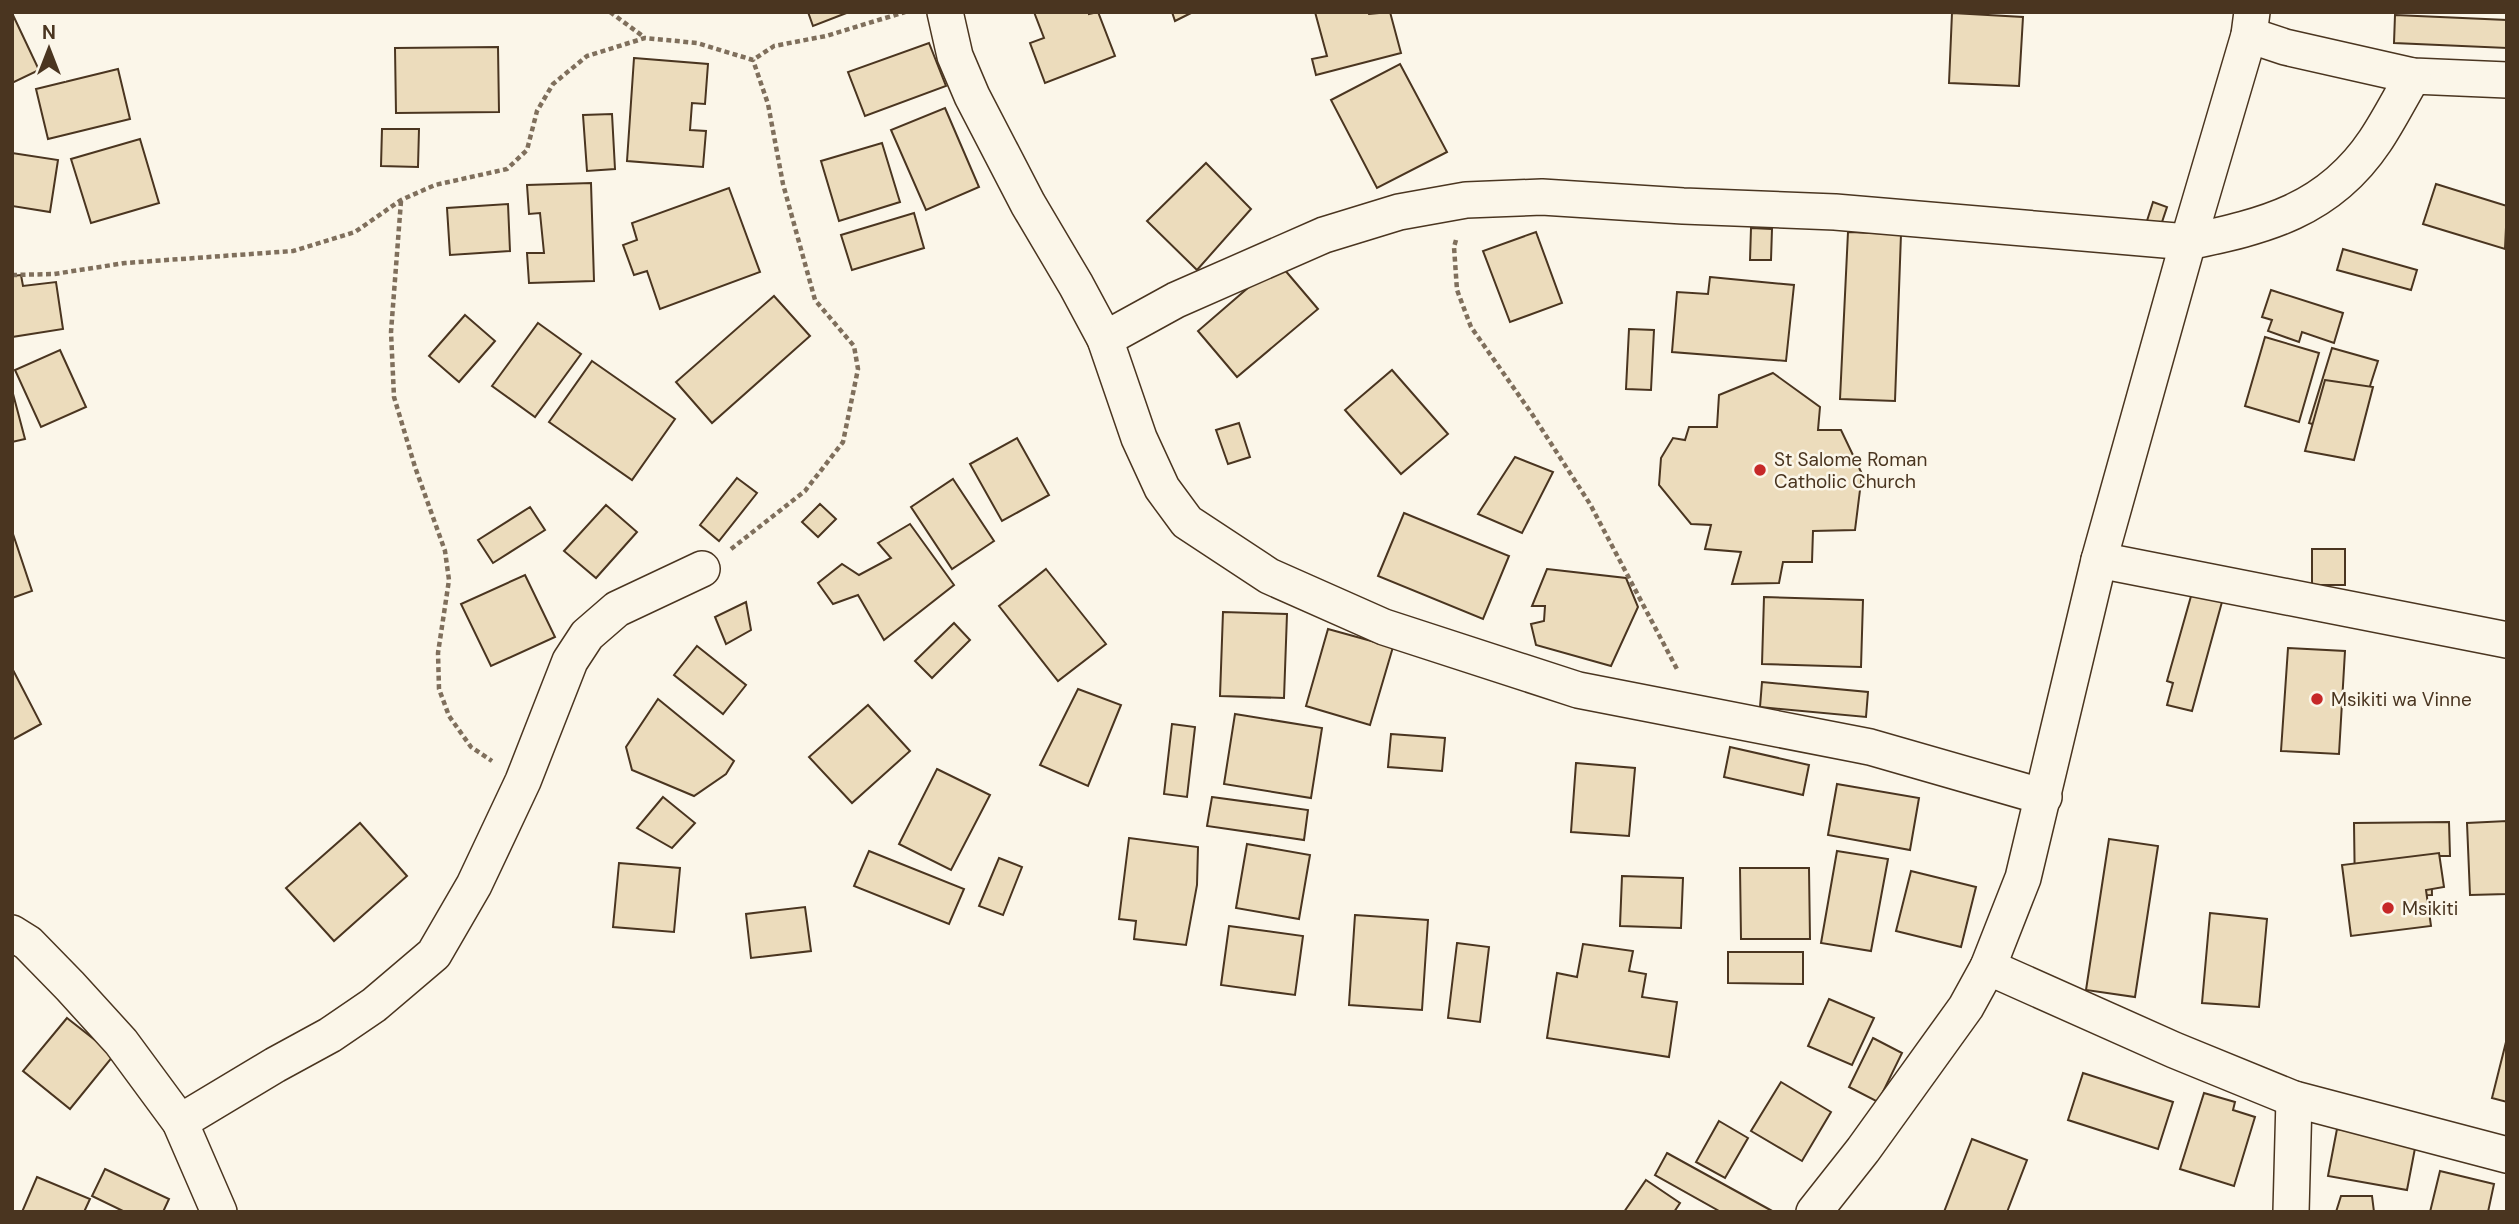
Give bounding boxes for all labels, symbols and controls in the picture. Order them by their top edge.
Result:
north arrow [14,14,84,84]
text: N [42,20,56,45]
place label: St Salome Roman Catholic Church [1774,447,1927,494]
marker: St Salome Roman Catholic Church [1752,462,1768,478]
place label: Msikiti wa Vinne [2331,687,2472,712]
marker: Msikiti wa Vinne [2309,691,2325,707]
place label: Msikiti [2402,896,2458,921]
marker: Msikiti [2380,900,2396,916]

